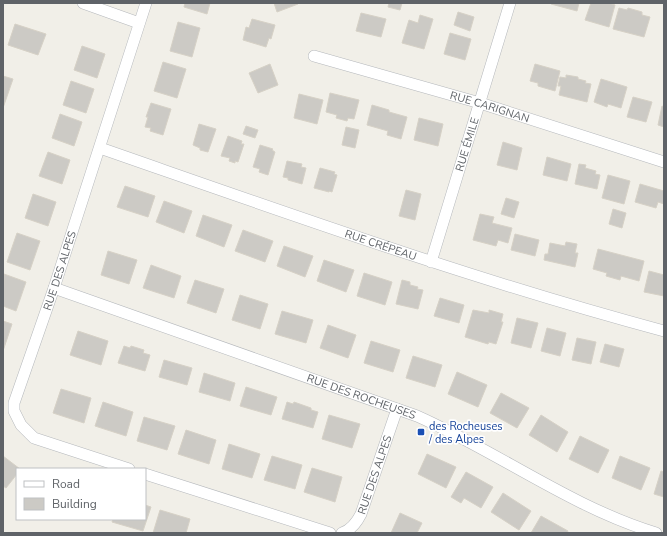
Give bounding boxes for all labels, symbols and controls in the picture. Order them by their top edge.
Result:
street label: RUE CARIGNAN [448,87,531,126]
street label: RUE ÉMILE [452,116,482,173]
street label: RUE CRÉPEAU [343,226,419,264]
street label: RUE DES ALPES [39,229,80,312]
street label: RUE DES ROCHEUSES [305,370,418,423]
place label: des Rocheuses / des Alpes [428,419,503,447]
marker: des Rocheuses / des Alpes [416,427,426,437]
street label: RUE DES ALPES [354,433,395,516]
legend [16,468,146,520]
text: Road [52,476,80,492]
text: Building [52,496,97,512]

